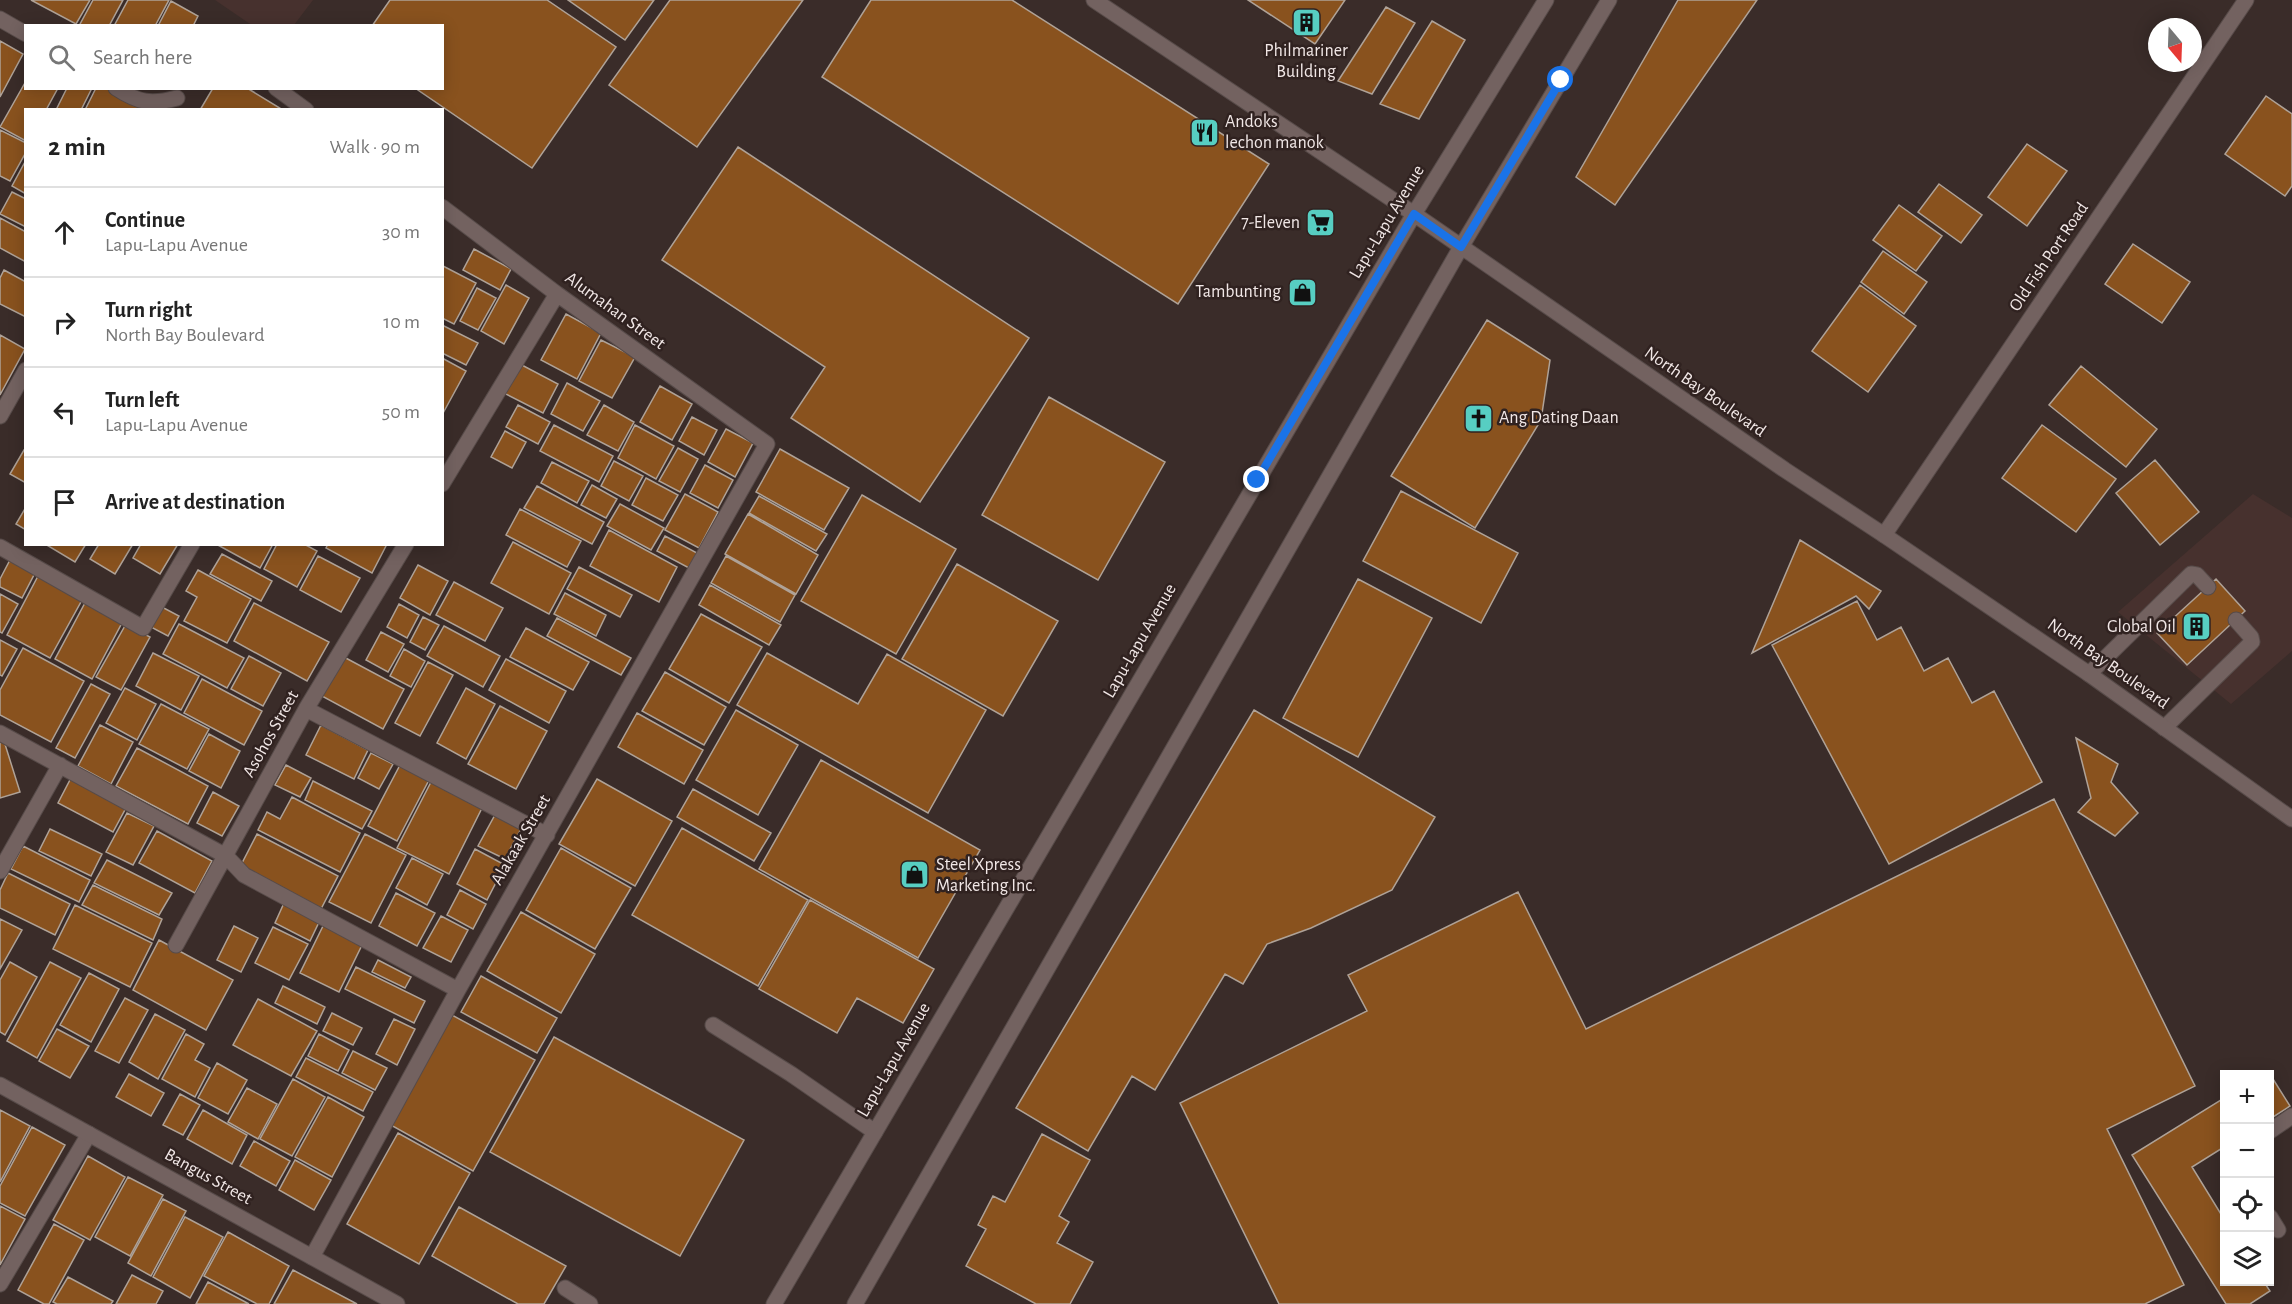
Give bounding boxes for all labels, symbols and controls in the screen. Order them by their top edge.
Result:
building icon: Philmariner Building [1290,6,1322,38]
north arrow [2148,18,2202,72]
search box [24,24,444,90]
icon: search [45,41,78,74]
place label: Philmariner Building [1264,42,1348,81]
text: Search here [93,46,192,68]
route start [1547,66,1573,92]
place label: Andoks lechon manok [1225,113,1325,152]
restaurant icon: Andoks lechon manok [1188,116,1220,148]
text: 2 min [48,134,106,160]
text: Walk · 90 m [329,137,420,157]
street label: Lapu-Lapu Avenue [1346,162,1428,282]
street label: Old Fish Port Road [2006,199,2092,315]
supermarket icon: 7-Eleven [1305,207,1337,239]
text: Continue [105,209,185,231]
place label: 7-Eleven [1241,214,1300,232]
icon: ahead [48,216,81,249]
text: 30 m [382,222,420,242]
text: Lapu-Lapu Avenue [105,235,248,255]
street label: Alumahan Street [562,269,669,353]
shop icon: Tambunting [1286,276,1318,308]
place label: Tambunting [1195,283,1281,301]
text: Turn right [105,299,192,321]
icon: right [48,306,81,339]
text: 10 m [383,312,420,332]
text: North Bay Boulevard [105,325,265,345]
street label: North Bay Boulevard [1641,343,1769,441]
text: Turn left [105,389,179,411]
icon: left [48,396,81,429]
text: 50 m [382,402,420,422]
church icon: Ang Dating Daan [1462,402,1494,434]
place label: Ang Dating Daan [1499,409,1619,427]
text: Lapu-Lapu Avenue [105,415,248,435]
route end [1243,466,1269,492]
icon: arrive [48,486,81,519]
text: Arrive at destination [105,491,285,513]
street label: Lapu-Lapu Avenue [1100,581,1180,701]
building icon: Global Oil [2181,611,2213,643]
street label: North Bay Boulevard [2044,615,2172,713]
place label: Global Oil [2107,618,2176,636]
street label: Asohos Street [240,687,302,780]
street label: Alakaak Street [488,791,554,888]
place label: Steel Xpress Marketing Inc. [936,856,1036,895]
shop icon: Steel Xpress Marketing Inc. [899,859,931,891]
street label: Lapu-Lapu Avenue [854,1000,934,1120]
map controls [2220,1070,2274,1286]
button: + [2220,1070,2274,1124]
button: − [2220,1124,2274,1178]
street label: Bangus Street [161,1146,255,1209]
button: locate [2220,1178,2274,1232]
button: layers [2220,1232,2274,1286]

